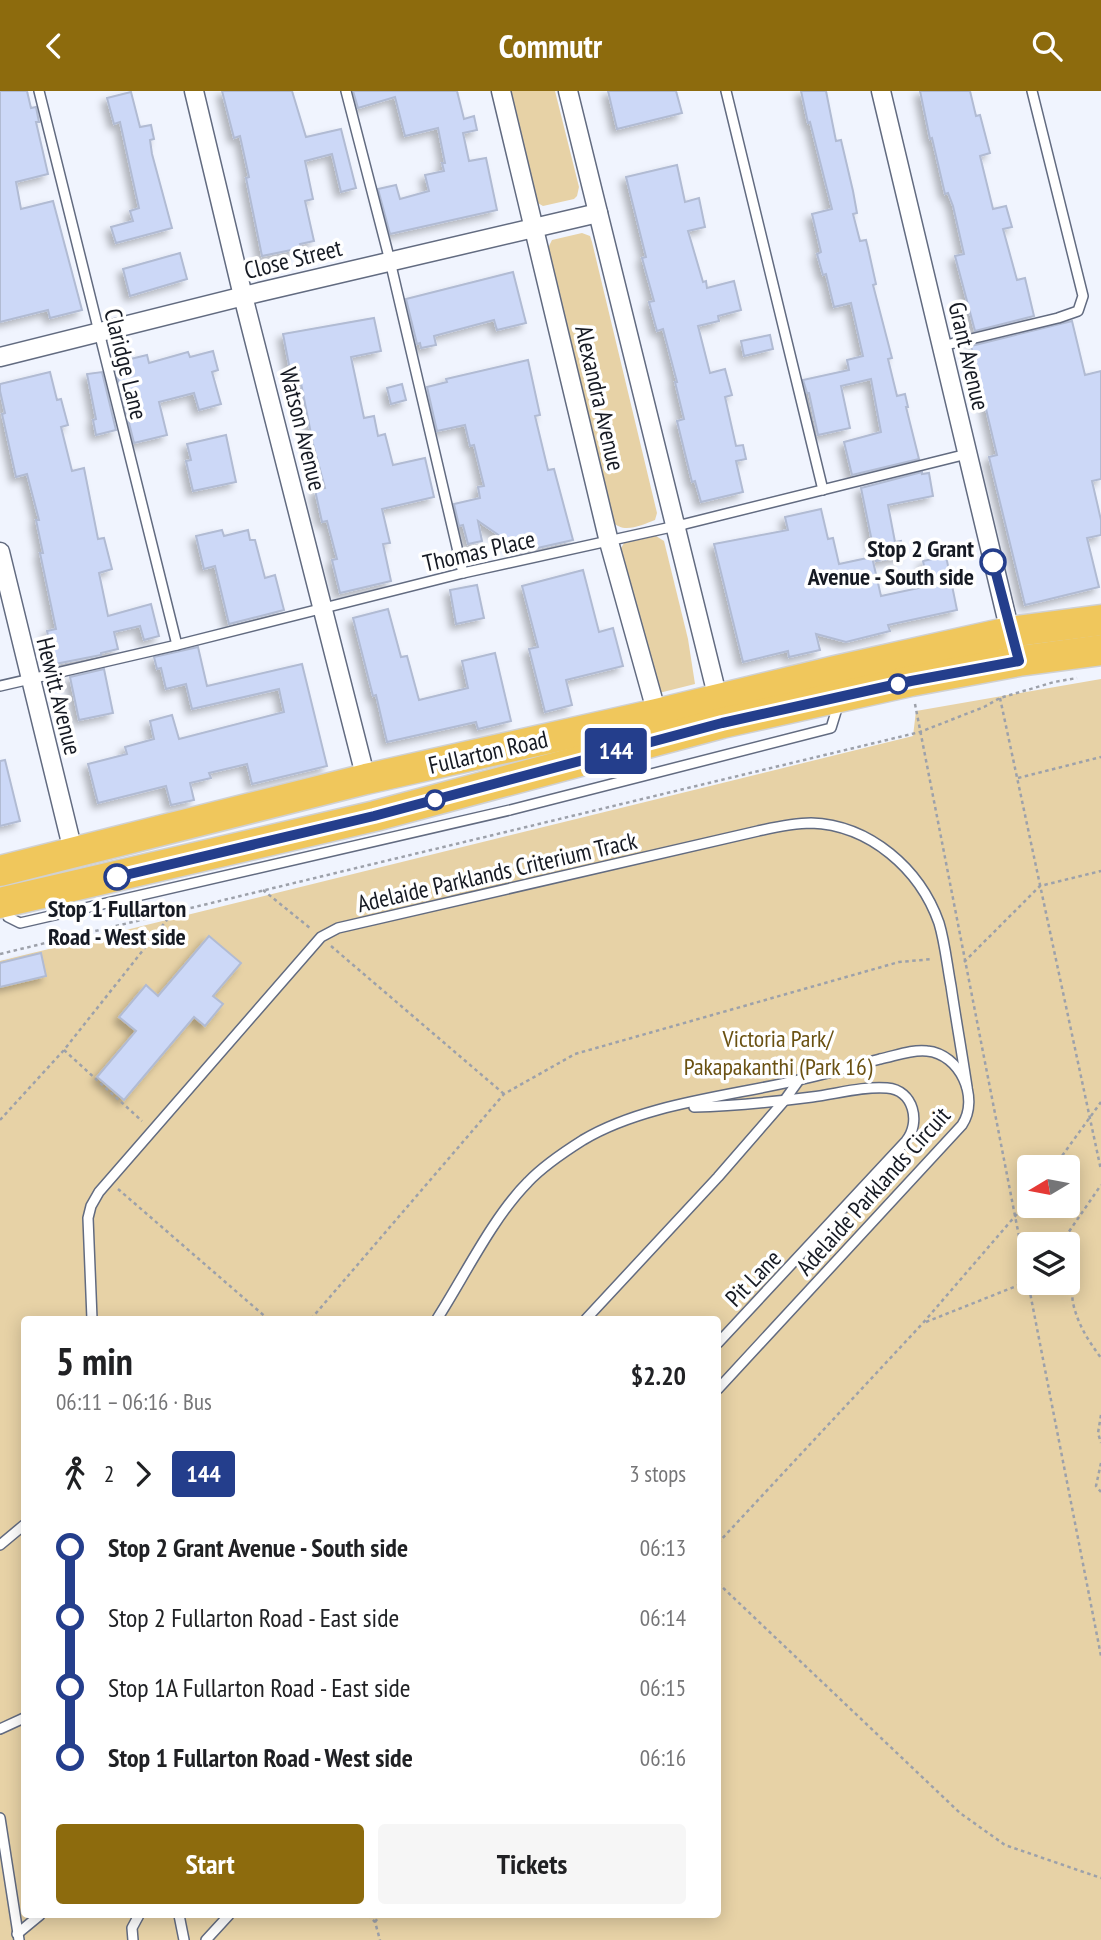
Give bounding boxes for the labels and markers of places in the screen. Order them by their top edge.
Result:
place label: Stop 2 Grant Avenue - South side [807,533,974,592]
marker: Stop 2 Grant Avenue - South side [980,549,1006,575]
unlabelled marker [888,674,908,694]
unlabelled marker [425,790,445,810]
marker: Stop 1 Fullarton Road - West side [104,864,130,890]
place label: Stop 1 Fullarton Road - West side [48,893,186,952]

